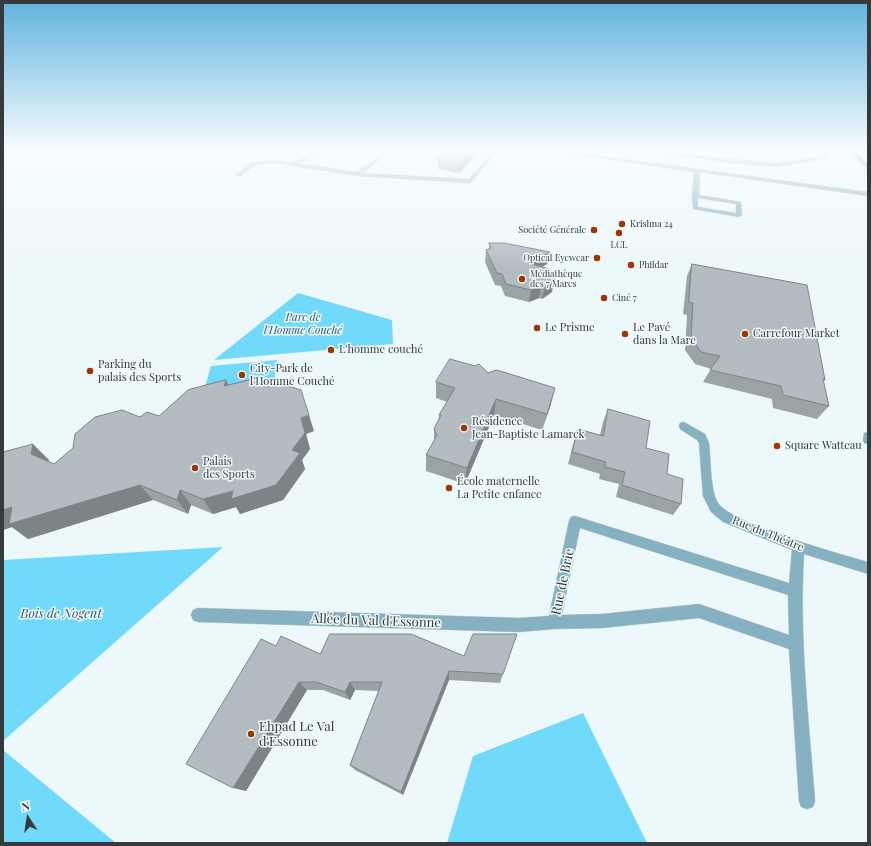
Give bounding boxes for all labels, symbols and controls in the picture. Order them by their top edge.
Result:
marker: Krishna 24 [617,219,627,229]
place label: Krishna 24 [630,219,673,229]
place label: Société Générale [518,225,586,235]
marker: Société Générale [589,225,599,235]
marker: LCL [614,228,624,238]
place label: LCL [611,240,627,250]
place label: Optical Eyewear [523,253,589,263]
marker: Optical Eyewear [592,253,602,263]
marker: Phildar [626,260,636,270]
place label: Phildar [639,260,668,270]
place label: Médiathèque des 7 Mares [530,269,582,290]
marker: Médiathèque des 7 Mares [517,274,527,284]
marker: Ciné 7 [599,293,609,303]
place label: Ciné 7 [612,293,637,303]
park label: Parc de l'Homme Couché [264,311,342,337]
place label: Le Prisme [545,321,595,335]
place label: Le Pavé dans la Mare [633,321,696,347]
marker: Le Prisme [532,323,542,333]
place label: Carrefour Market [753,327,840,341]
marker: Le Pavé dans la Mare [620,329,630,339]
marker: Carrefour Market [740,329,750,339]
place label: L'homme couché [339,343,423,357]
marker: L'homme couché [326,345,336,355]
place label: Parking du palais des Sports [98,358,181,384]
place label: City-Park de l'Homme Couché [250,362,335,388]
marker: Parking du palais des Sports [85,366,95,376]
marker: City-Park de l'Homme Couché [237,370,247,380]
place label: Résidence Jean-Baptiste Lamarck [472,415,585,441]
marker: Résidence Jean-Baptiste Lamarck [459,423,469,433]
place label: Square Watteau [785,439,862,453]
marker: Square Watteau [772,441,782,451]
place label: Palais des Sports [203,455,255,481]
marker: Palais des Sports [190,463,200,473]
place label: École maternelle La Petite enfance [457,475,542,501]
marker: École maternelle La Petite enfance [444,483,454,493]
street label: Rue du Théâtre [730,514,806,554]
street label: Rue de Brie [548,547,578,617]
park label: Bois de Nogent [20,606,102,622]
street label: Allée du Val d'Essonne [311,611,441,631]
place label: Ehpad Le Val d'Essonne [259,719,334,750]
marker: Ehpad Le Val d'Essonne [246,729,256,739]
north arrow [8,798,48,838]
text: N [20,798,31,814]

